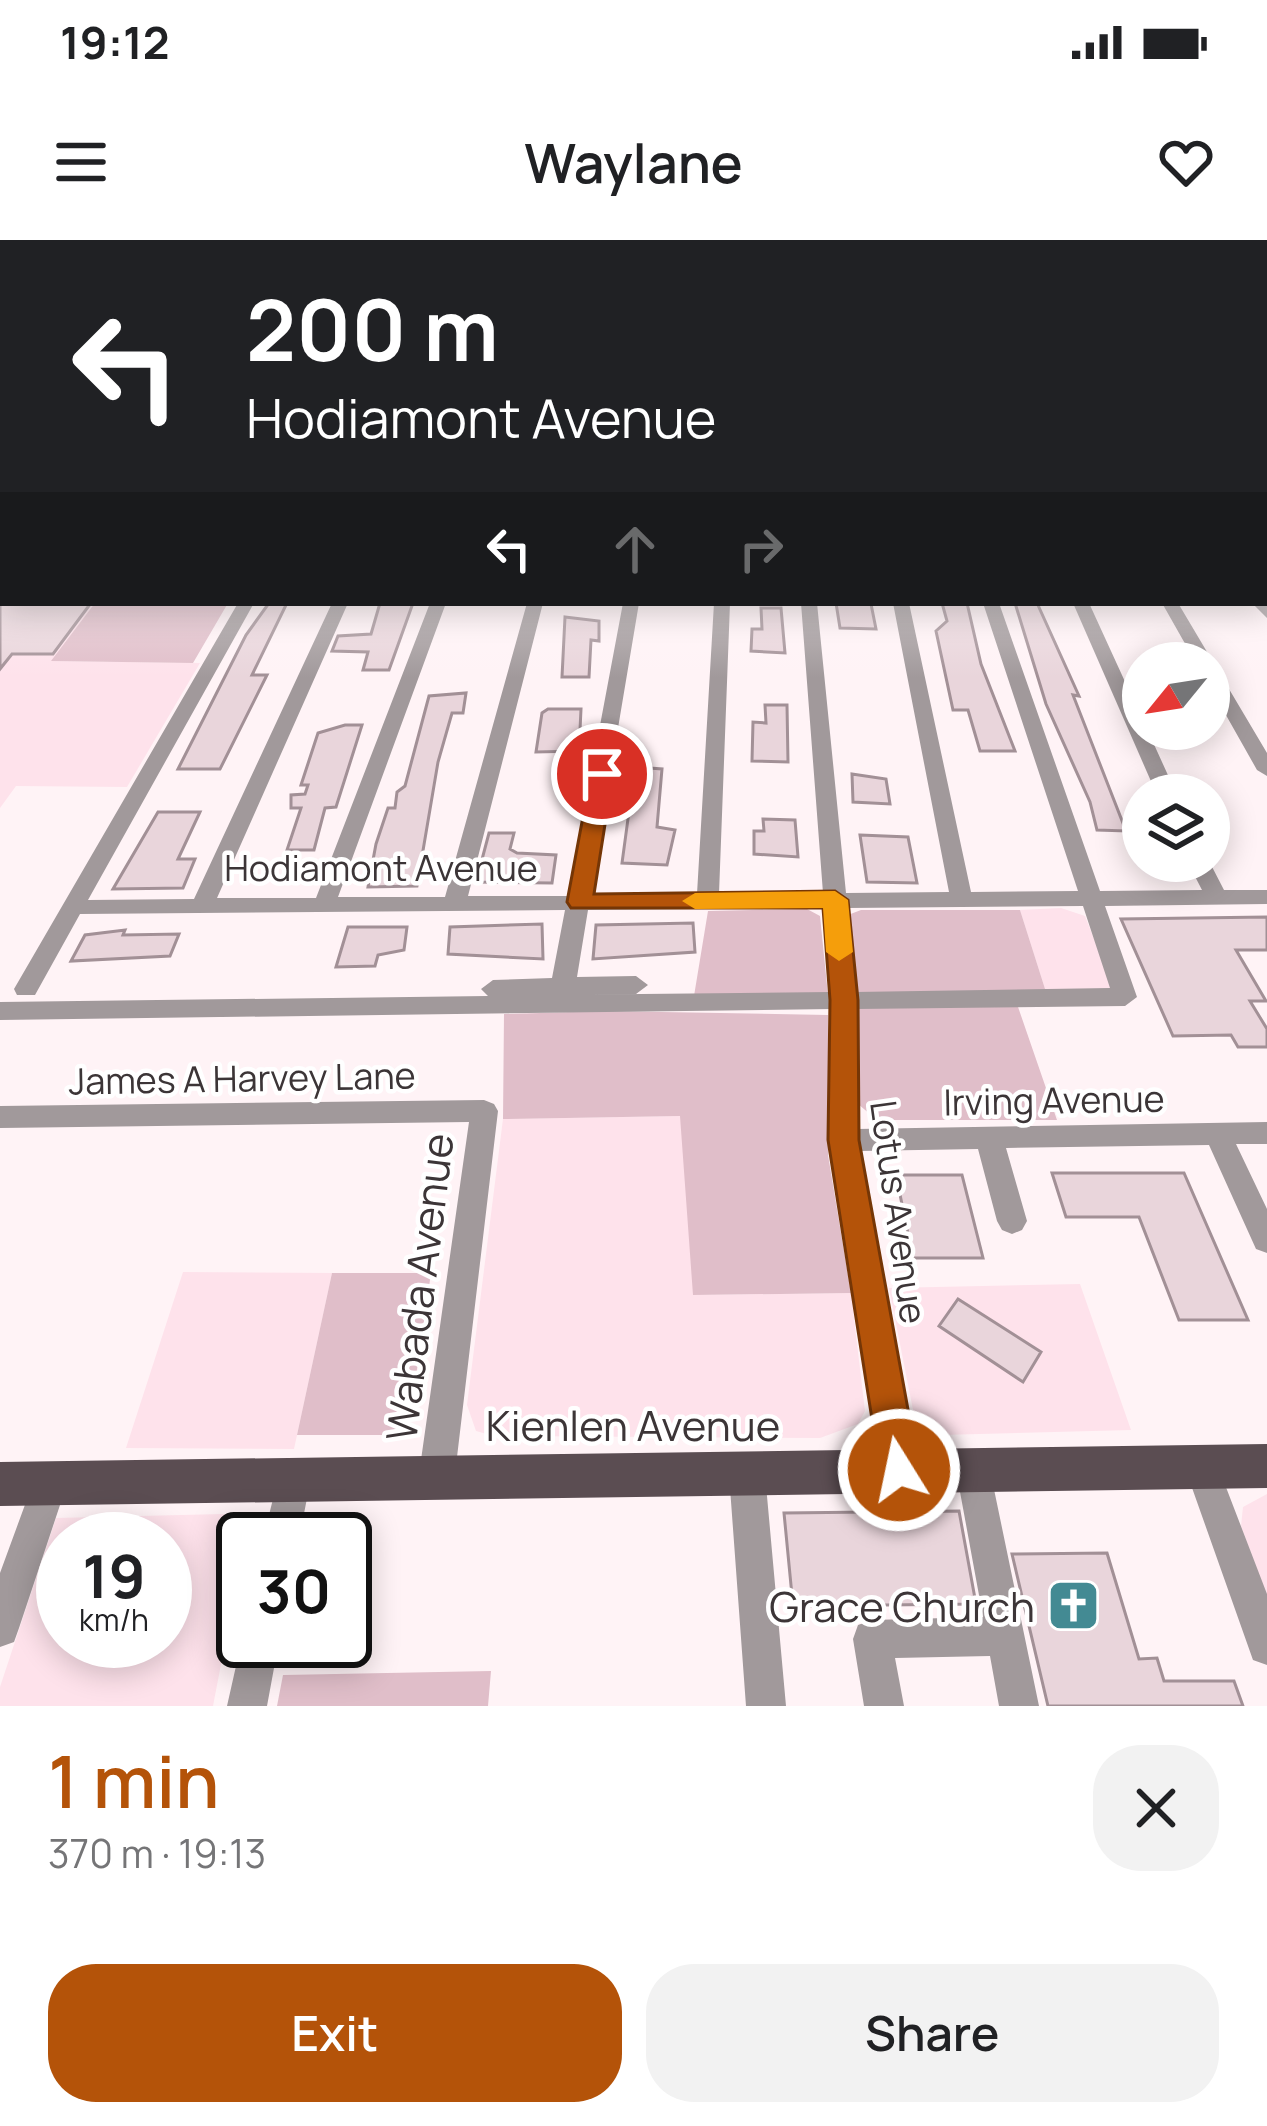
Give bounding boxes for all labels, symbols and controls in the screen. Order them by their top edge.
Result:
text: 19:12 [60,11,170,73]
text: Waylane [524,125,743,199]
icon: menu [48,129,114,195]
icon: heart [1153,129,1219,195]
text: 200 m [246,271,499,386]
icon: left [48,288,204,444]
text: Hodiamont Avenue [246,380,716,454]
icon: left [476,516,542,582]
icon: ahead [602,516,668,582]
icon: right [728,516,794,582]
north arrow [1122,642,1230,750]
map controls [1122,642,1230,882]
pin [551,723,653,825]
icon: arrive [569,741,635,807]
button: layers [1122,774,1230,882]
street label: Hodiamont Avenue [224,843,538,892]
street label: James A Harvey Lane [68,1050,416,1106]
street label: Irving Avenue [943,1074,1165,1126]
street label: Lotus Avenue [859,1097,939,1327]
street label: Wabada Avenue [371,1130,467,1444]
street label: Kienlen Avenue [486,1396,780,1454]
position arrow [836,1407,962,1533]
speed limit sign: 30 [216,1512,372,1668]
text: 19 [82,1534,146,1616]
place label: Grace Church [769,1577,1035,1635]
church icon: Grace Church [1046,1578,1102,1634]
text: km/h [79,1599,149,1640]
text: 1 min [48,1731,220,1830]
button: close [1093,1745,1219,1871]
text: 370 m · 19:13 [48,1826,266,1880]
button: Exit [48,1964,622,2102]
button: Share [646,1964,1219,2102]

